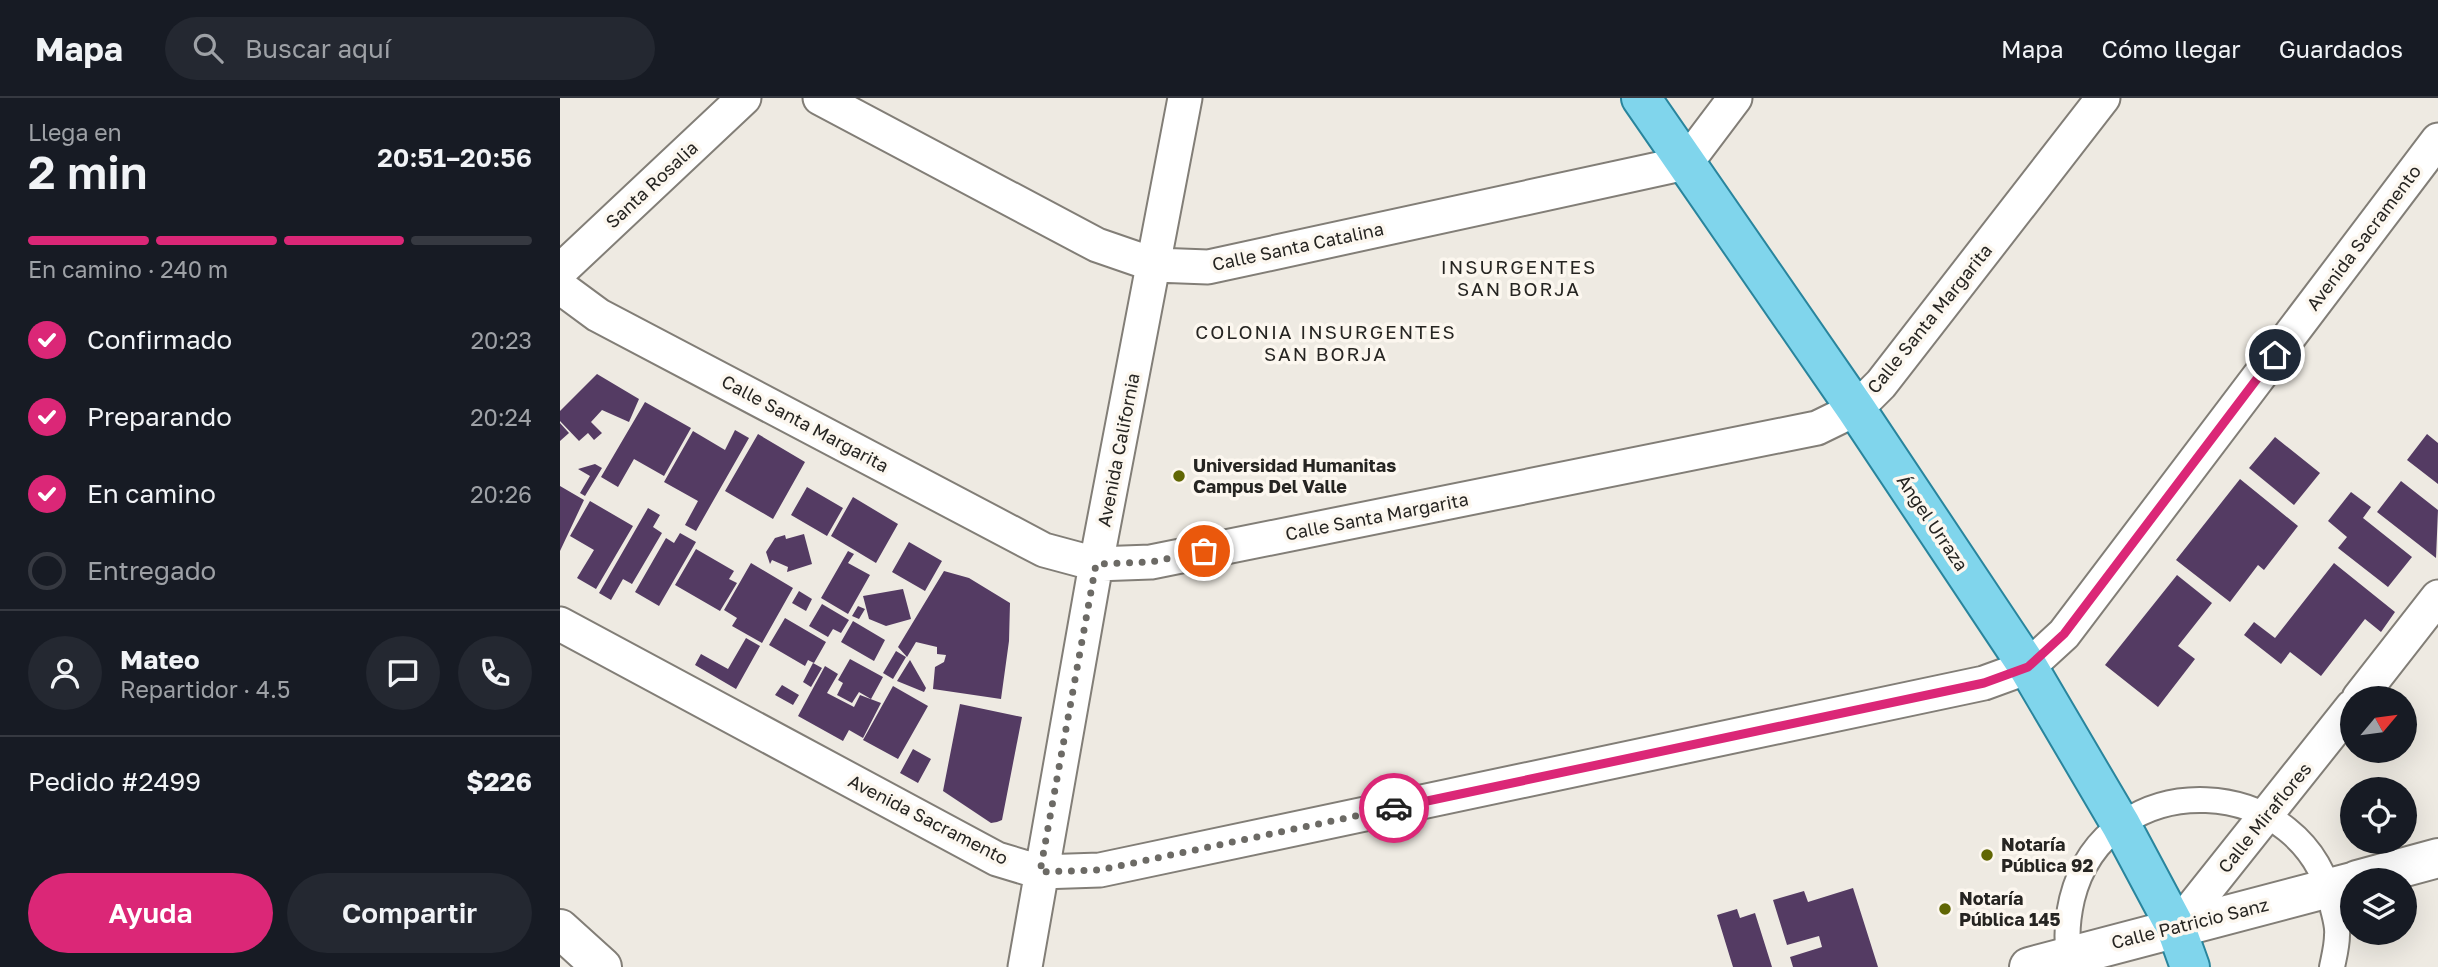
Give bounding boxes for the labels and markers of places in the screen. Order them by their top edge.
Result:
pin [2245,325,2305,385]
place label: Universidad Humanitas Campus Del Valle [1193,454,1396,497]
marker: Universidad Humanitas Campus Del Valle [1171,468,1187,484]
pin [1174,521,1234,581]
place label: Notaría Pública 92 [2001,833,2094,876]
marker: Notaría Pública 92 [1979,847,1995,863]
place label: Notaría Pública 145 [1959,887,2061,930]
marker: Notaría Pública 145 [1937,901,1953,917]

